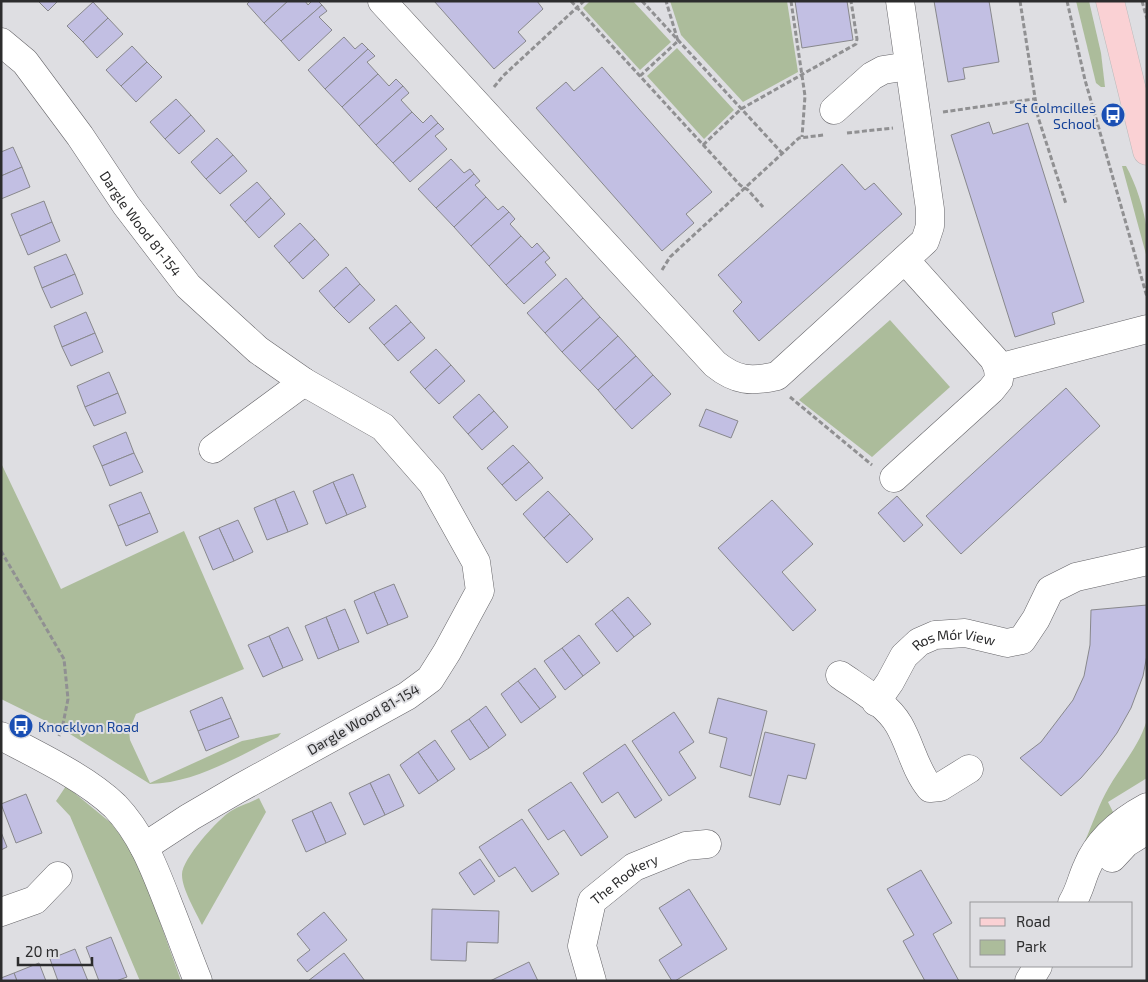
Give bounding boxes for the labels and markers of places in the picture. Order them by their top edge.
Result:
place label: St Colmcilles School [1014,99,1097,132]
bus stop icon: St Colmcilles School [1100,102,1126,128]
bus stop icon: Knocklyon Road [8,713,34,739]
place label: Knocklyon Road [38,718,139,735]

